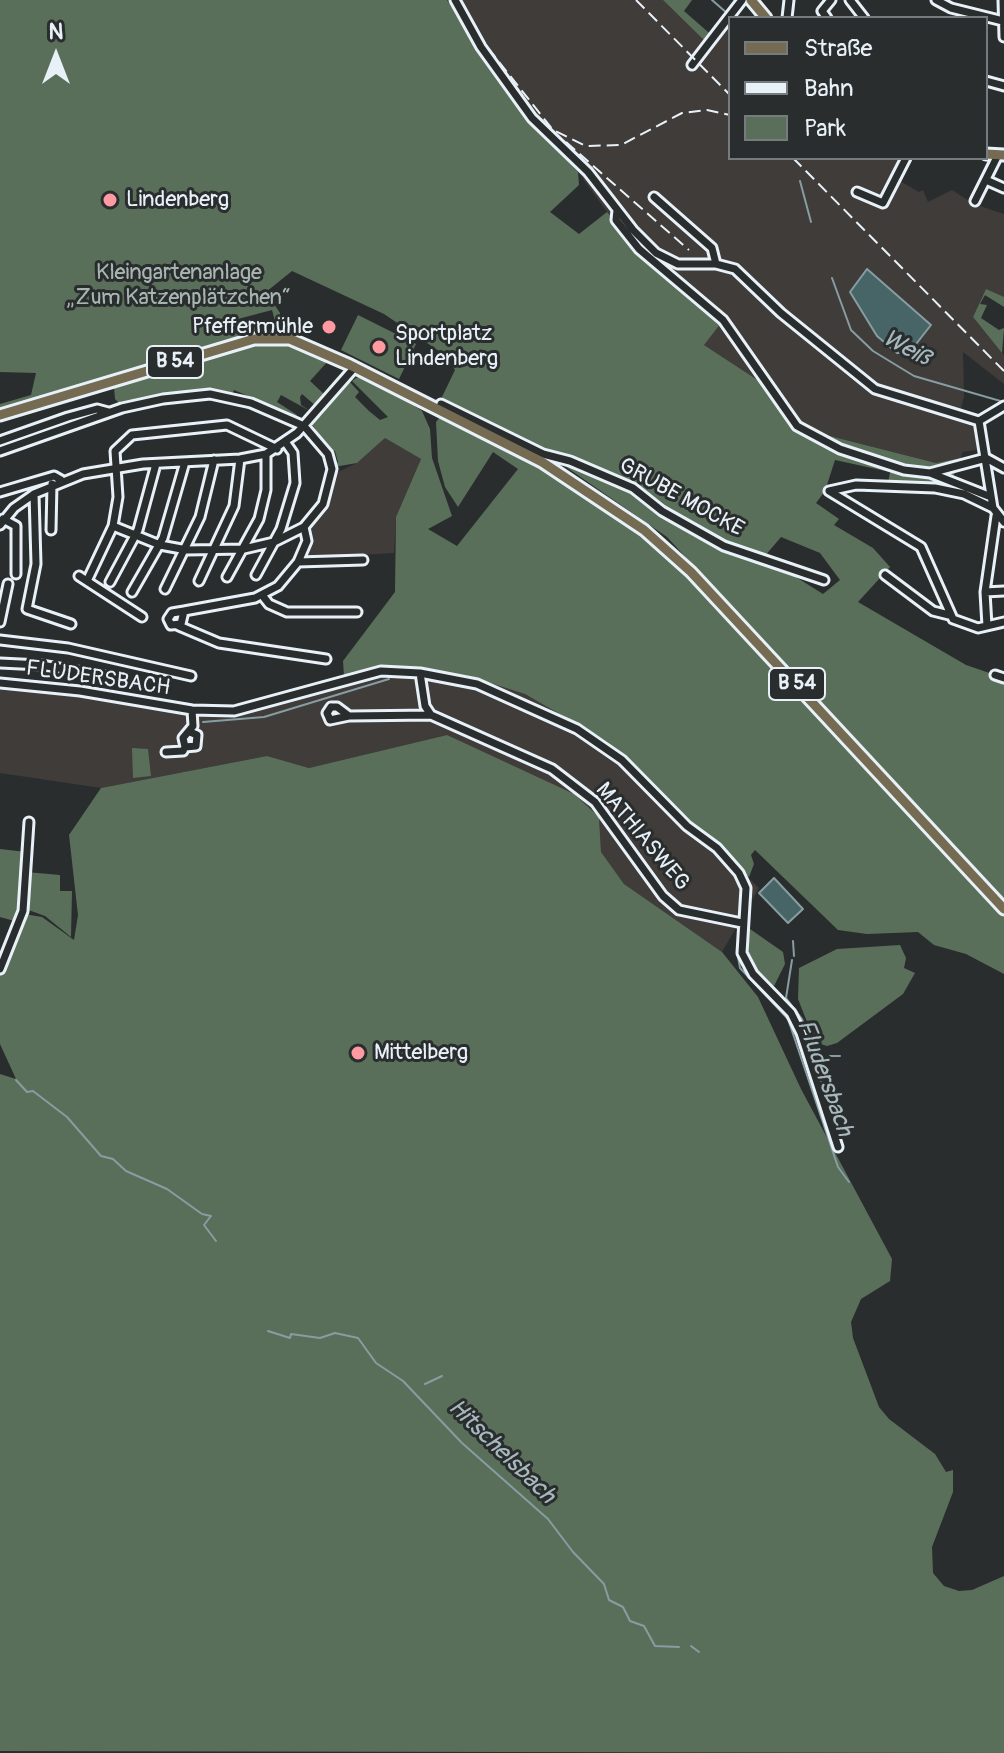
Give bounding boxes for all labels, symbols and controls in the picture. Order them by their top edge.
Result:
north arrow [16,16,96,96]
legend [728,16,988,160]
text: N [49,18,63,46]
text: Straße [804,34,872,63]
text: Bahn [804,74,854,103]
text: Park [804,114,846,143]
place label: Lindenberg [126,187,229,213]
marker: Lindenberg [101,191,119,209]
park label: Kleingartenanlage „Zum Katzenplätzchen“ [67,260,291,312]
place label: Pfeffermühle [192,314,313,340]
marker: Pfeffermühle [320,318,338,336]
place label: Sportplatz Lindenberg [395,321,498,372]
water label: Weiß [877,324,935,374]
marker: Sportplatz Lindenberg [370,338,388,356]
road number: B 54 [147,346,203,378]
street label: GRUBE MOCKE [614,453,748,543]
street label: FLUDERSBACH [24,656,172,702]
road number: B 54 [769,668,825,700]
street label: MATHIASWEG [589,778,695,896]
water label: Fludersbach [790,1016,858,1140]
place label: Mittelberg [374,1040,468,1066]
marker: Mittelberg [349,1044,367,1062]
water label: Hitschelsbach [441,1394,561,1510]

